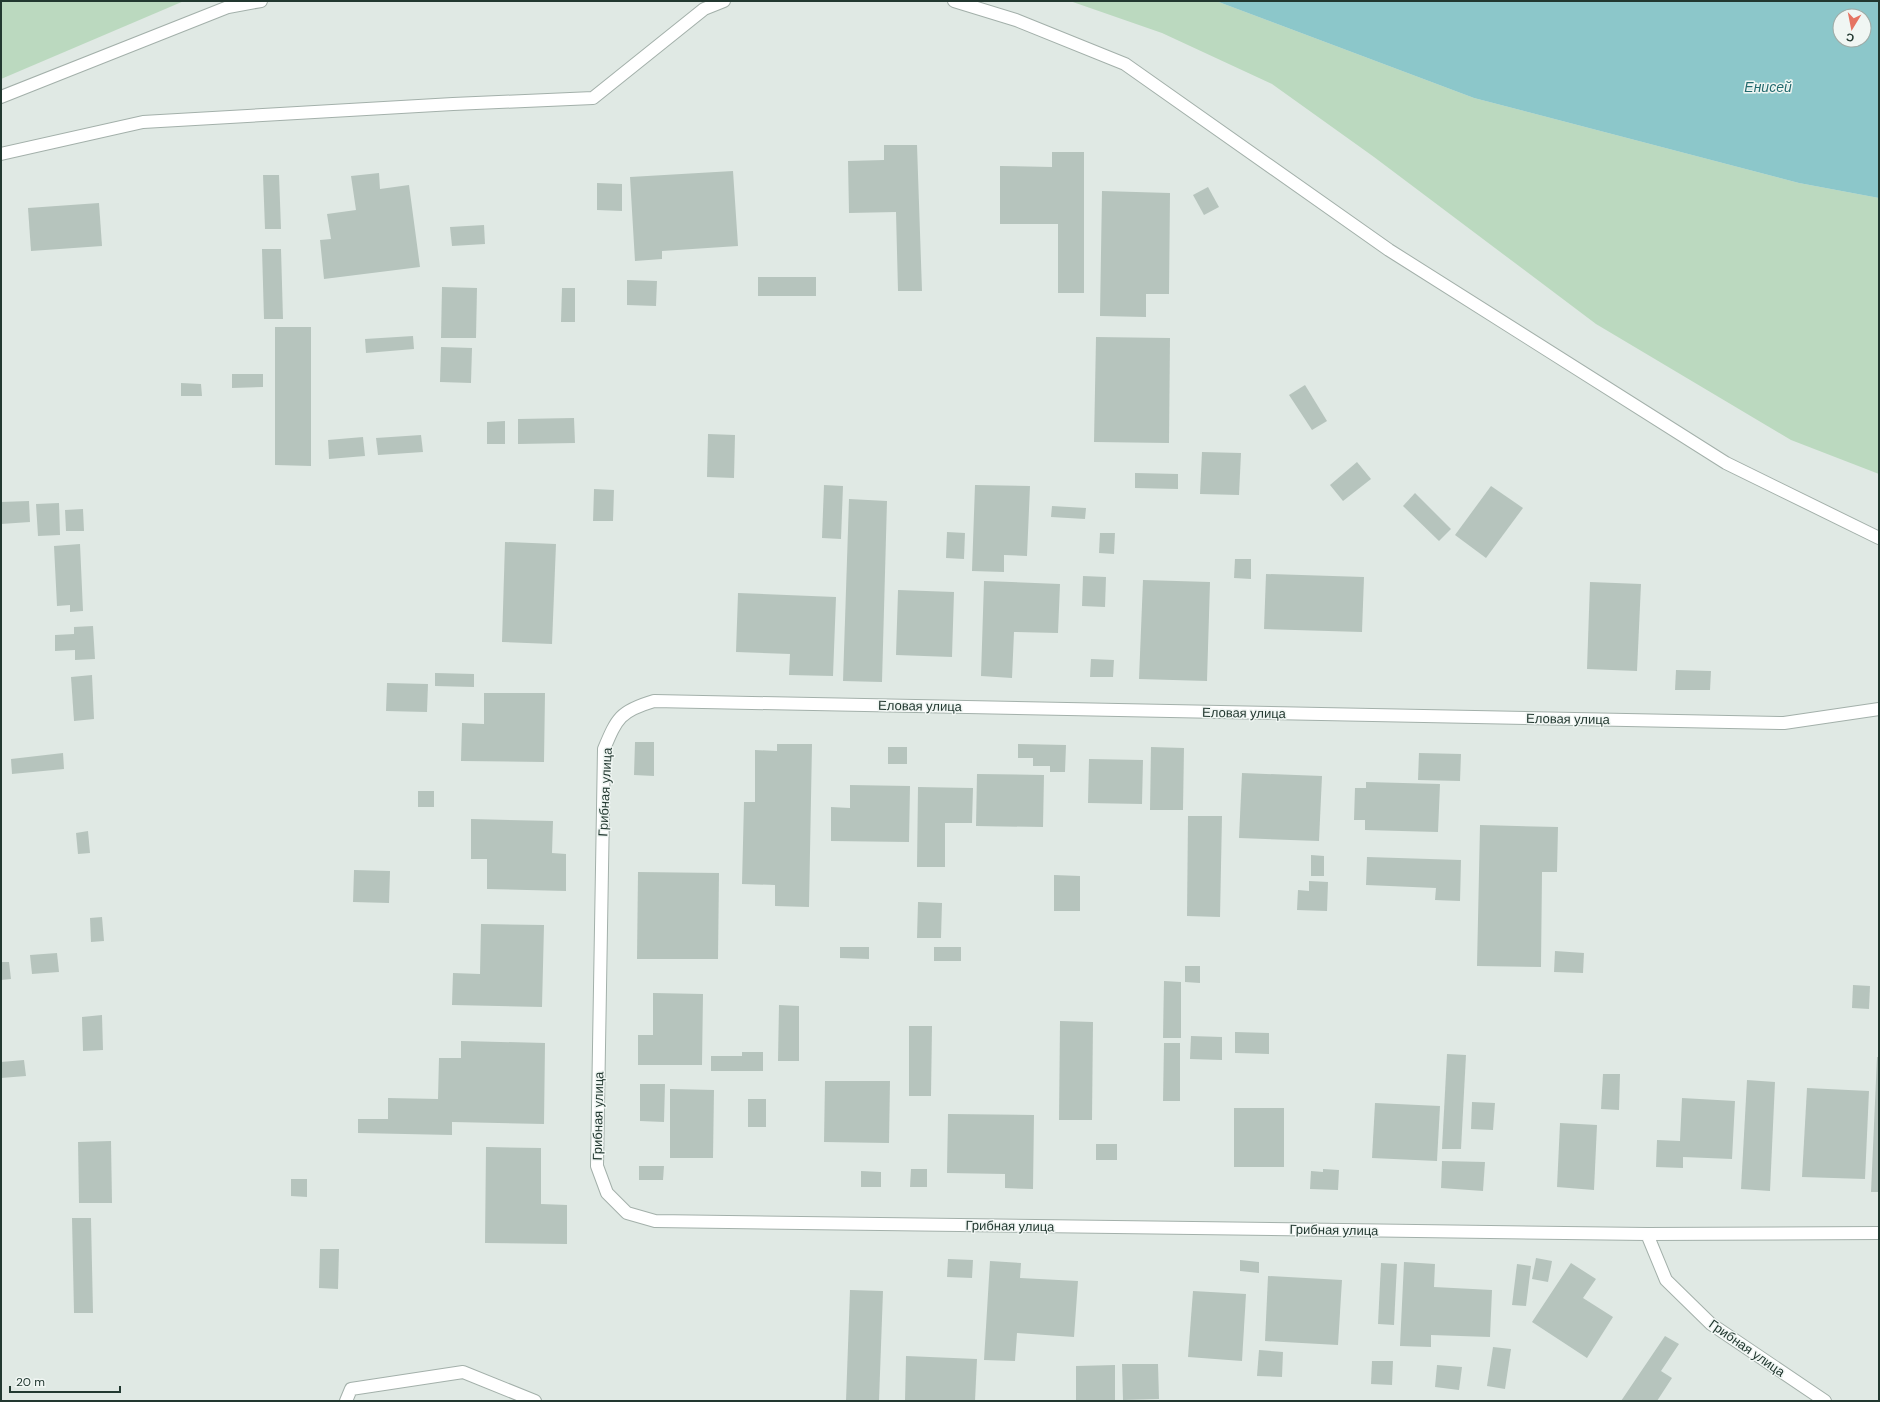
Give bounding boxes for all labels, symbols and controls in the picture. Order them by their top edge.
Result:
north arrow [1832,8,1872,48]
text: С [1845,30,1855,45]
water label: Енисей [1744,78,1792,96]
street label: Еловая улица [878,697,963,715]
street label: Еловая улица [1202,704,1287,722]
street label: Еловая улица [1526,710,1611,728]
street label: Грибная улица [594,746,616,837]
street label: Грибная улица [589,1071,607,1161]
street label: Грибная улица [965,1217,1055,1235]
street label: Грибная улица [1289,1221,1379,1239]
street label: Грибная улица [1706,1316,1789,1381]
scale bar [10,1368,120,1394]
text: 20 m [16,1374,45,1390]

